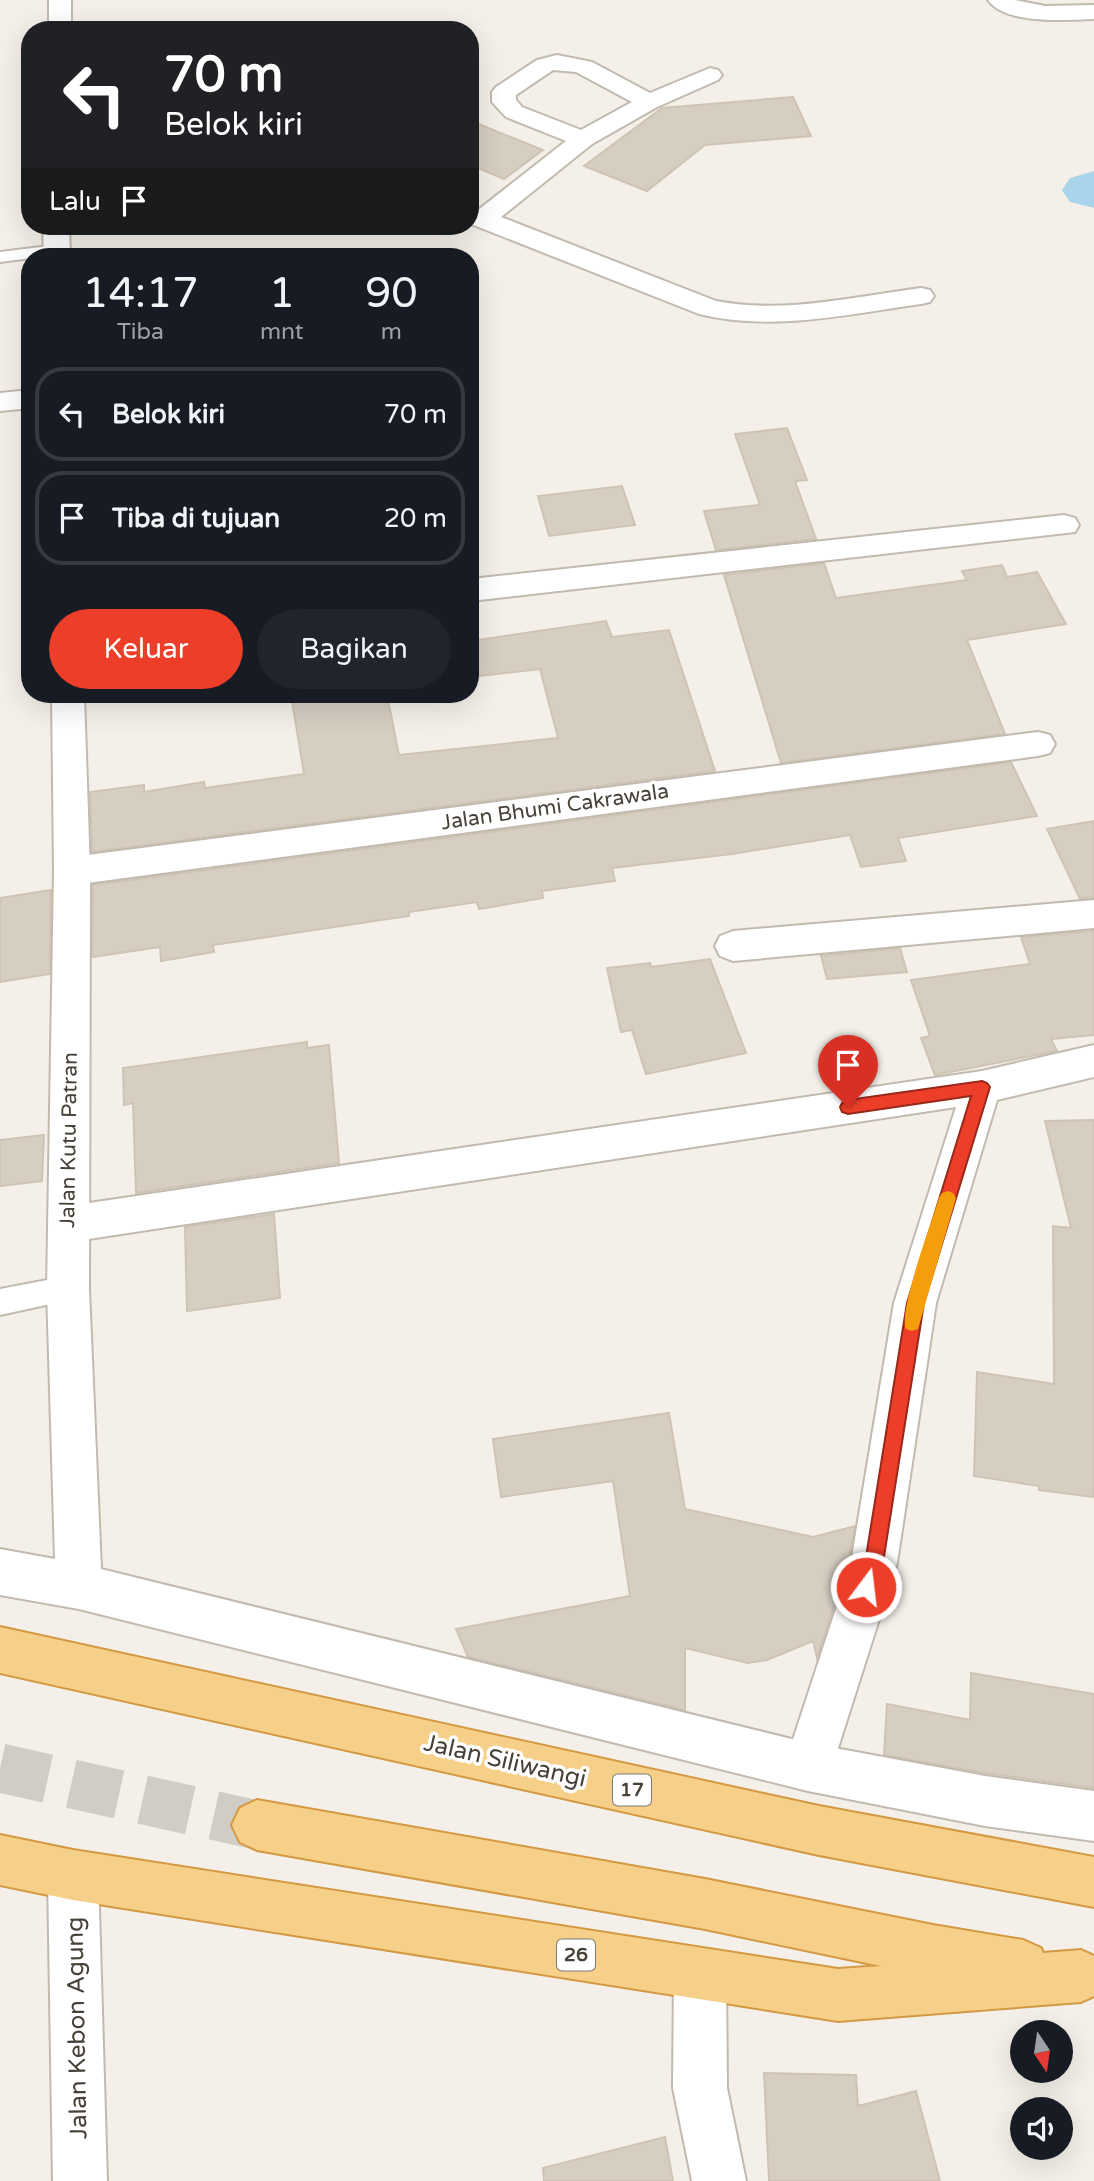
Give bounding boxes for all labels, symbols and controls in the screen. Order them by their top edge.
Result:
text: 70 m [164,46,283,105]
icon: left [49,49,140,140]
text: Belok kiri [164,106,303,144]
icon: arrive [115,182,153,220]
text: Lalu [49,186,101,217]
text: 14:17 [82,268,199,319]
text: 1 [269,268,295,319]
text: 90 [365,268,418,319]
text: Tiba [117,318,164,346]
text: mnt [260,318,304,346]
text: m [381,318,402,346]
icon: left [53,395,91,433]
text: Belok kiri [112,399,225,430]
text: 70 m [384,399,447,430]
icon: arrive [53,499,91,537]
text: Tiba di tujuan [112,503,280,534]
text: 20 m [384,503,447,534]
button: Keluar [49,609,243,689]
button: Bagikan [257,609,451,689]
street label: Jalan Bhumi Cakrawala [440,779,670,835]
pin [818,1035,878,1107]
icon: arrive [829,1046,867,1084]
street label: Jalan Kutu Patran [55,1052,83,1228]
position arrow [829,1550,903,1624]
street label: Jalan Siliwangi [421,1728,589,1794]
road number: 17 [613,1774,651,1806]
street label: Jalan Kebon Agung [61,1917,93,2139]
road number: 26 [557,1940,595,1970]
north arrow [1010,2020,1073,2082]
map controls [1010,2020,1073,2160]
button: sound [1010,2097,1073,2160]

